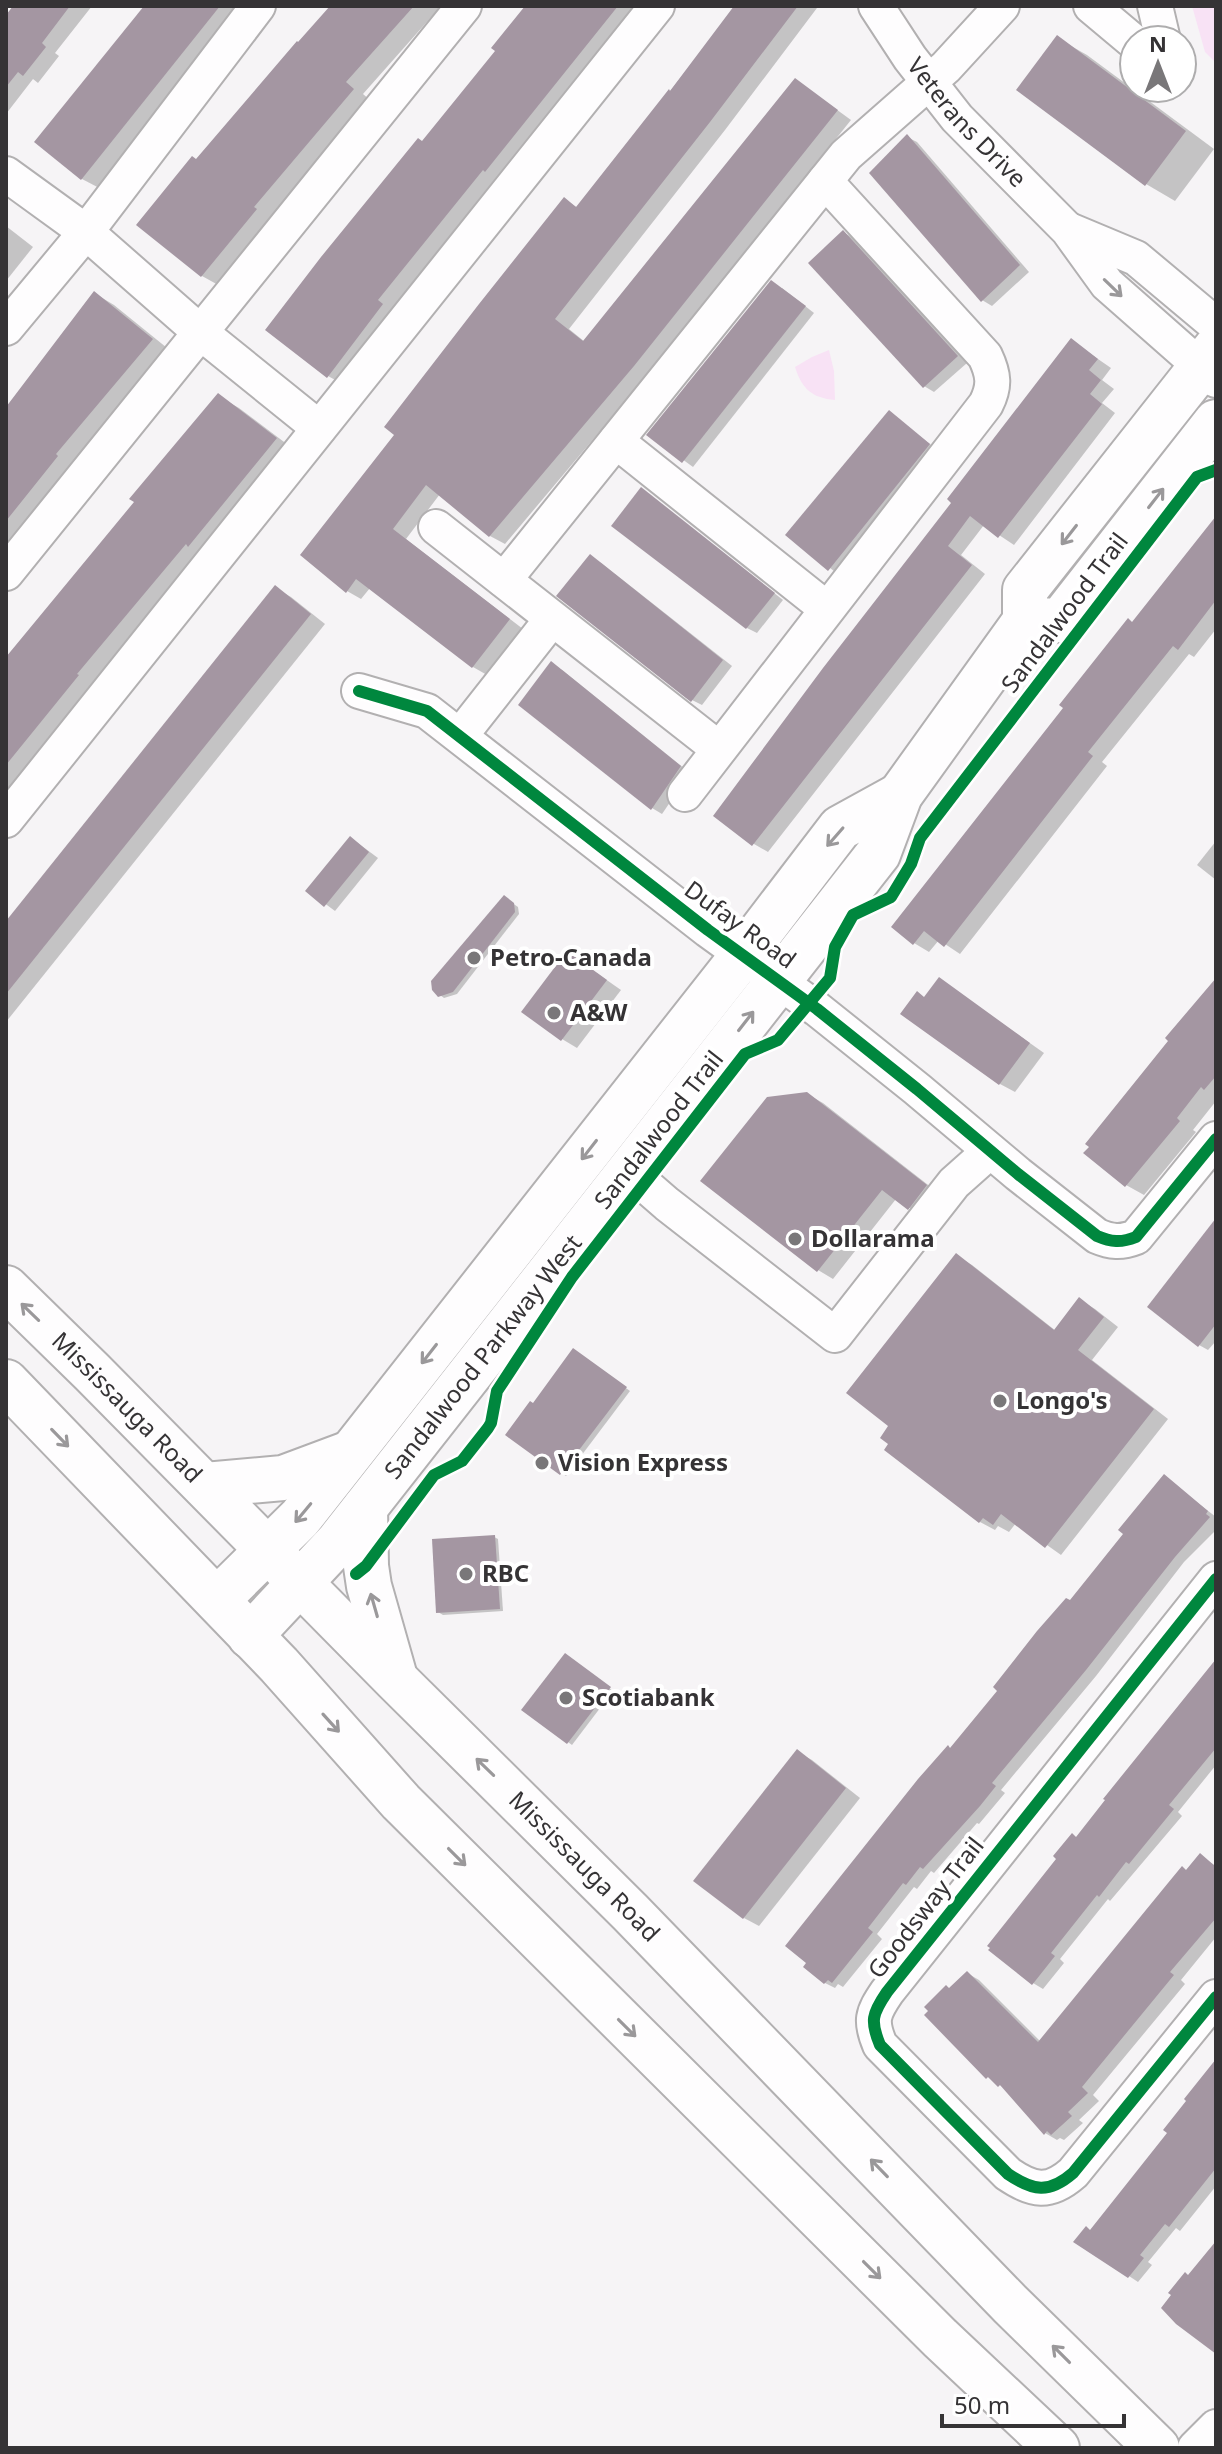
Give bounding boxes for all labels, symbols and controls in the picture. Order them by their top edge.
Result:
north arrow [1118,24,1198,104]
text: N [1149,28,1167,58]
street label: Veterans Drive [900,50,1035,194]
one-way arrow [1103,279,1123,298]
one-way arrow [1148,488,1165,509]
one-way arrow [1060,524,1078,545]
street label: Sandalwood Trail [993,525,1135,699]
one-way arrow [826,826,844,846]
street label: Dufay Road [679,872,803,975]
place label: Petro-Canada [490,940,652,973]
marker: Petro-Canada [465,949,483,967]
place label: A&W [570,995,628,1028]
marker: A&W [545,1004,563,1022]
one-way arrow [737,1011,754,1032]
street label: Sandalwood Trail [586,1043,730,1215]
one-way arrow [581,1139,598,1160]
place label: Dollarama [811,1221,935,1254]
street label: Sandalwood Parkway West [376,1227,588,1485]
marker: Dollarama [786,1230,804,1248]
one-way arrow [21,1303,41,1322]
street label: Mississauga Road [45,1324,210,1489]
one-way arrow [420,1343,437,1364]
place label: Longo's [1016,1383,1108,1416]
marker: Longo's [991,1392,1009,1410]
one-way arrow [50,1428,69,1447]
place label: Vision Express [558,1445,728,1478]
marker: Vision Express [533,1454,551,1472]
one-way arrow [294,1502,312,1522]
place label: RBC [482,1556,529,1589]
marker: RBC [457,1565,475,1583]
one-way arrow [366,1592,381,1618]
place label: Scotiabank [582,1680,715,1713]
marker: Scotiabank [557,1689,575,1707]
one-way arrow [321,1712,340,1733]
one-way arrow [476,1758,495,1777]
street label: Mississauga Road [502,1783,668,1948]
street label: Goodsway Trail [859,1830,990,1985]
one-way arrow [447,1847,466,1867]
one-way arrow [617,2018,637,2037]
one-way arrow [870,2159,889,2179]
one-way arrow [862,2260,881,2279]
one-way arrow [1052,2345,1071,2364]
scale bar [942,2378,1124,2428]
text: 50 m [954,2388,1010,2421]

